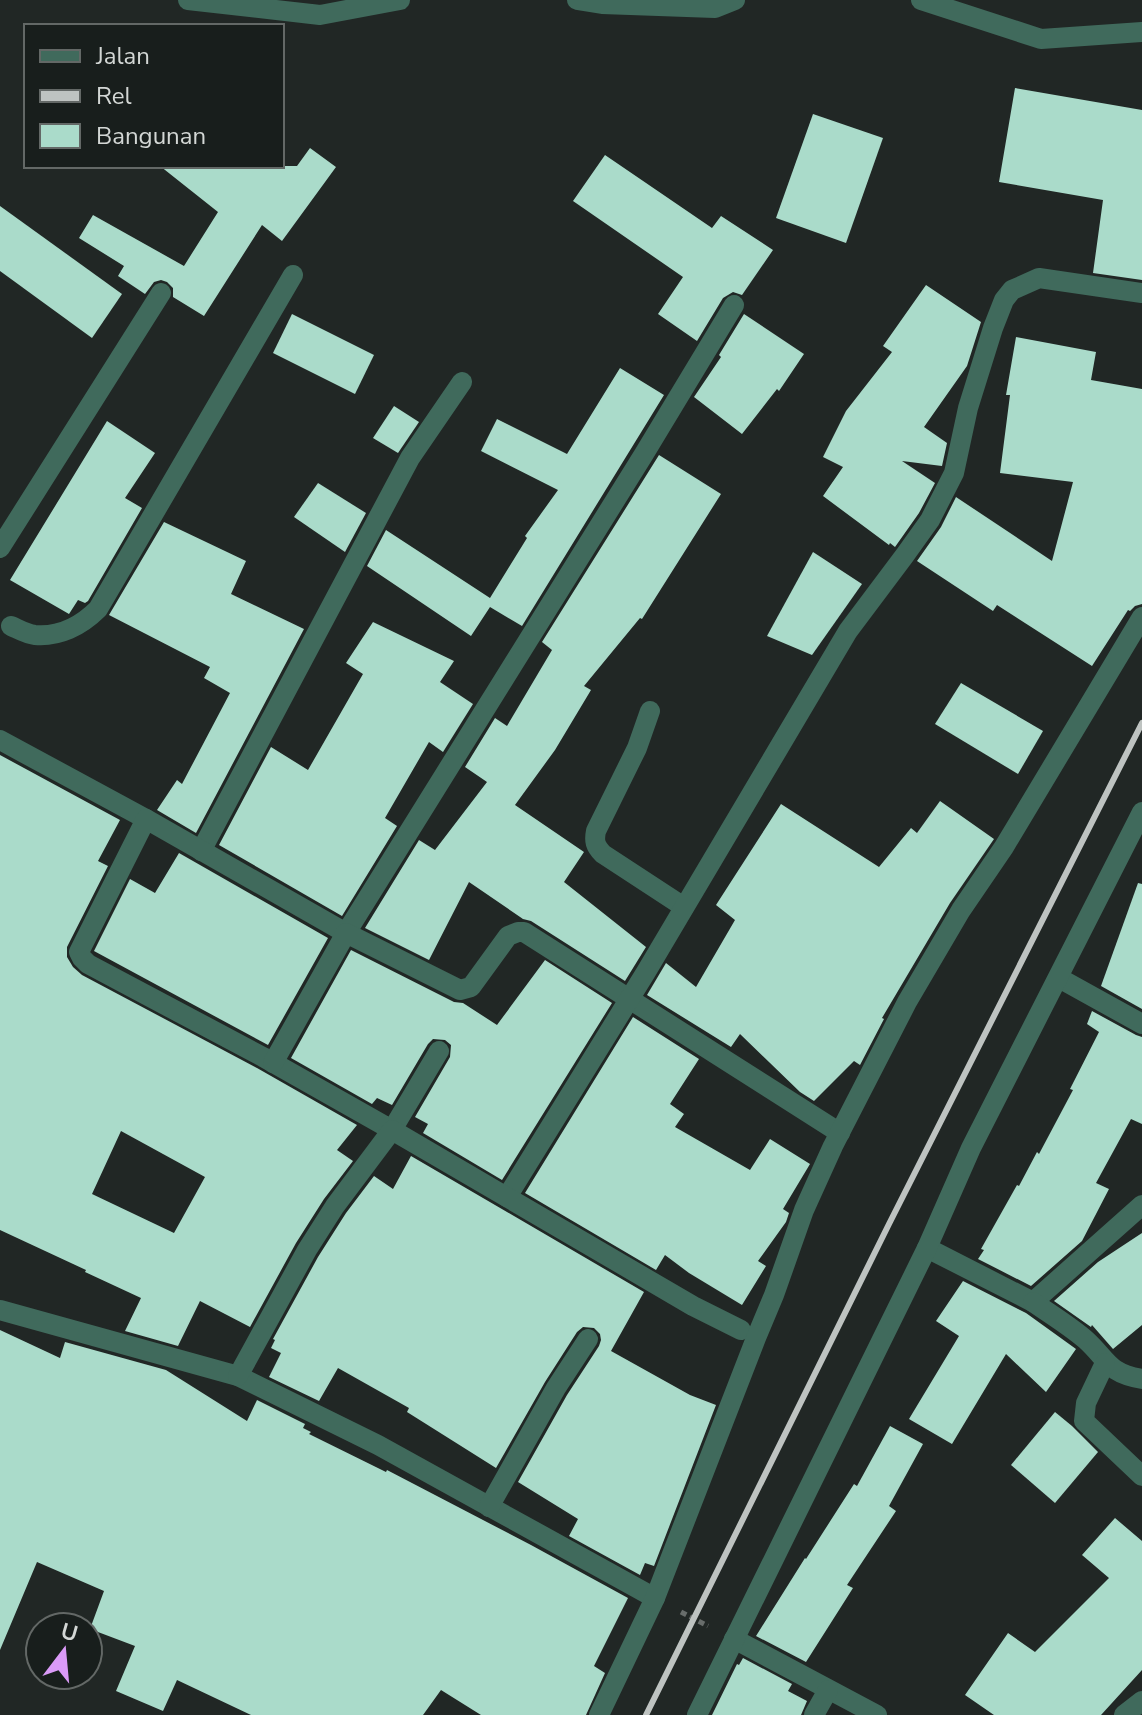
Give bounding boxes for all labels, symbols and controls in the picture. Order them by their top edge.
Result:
legend [24,24,284,168]
text: Jalan [95,40,150,72]
text: Rel [96,80,132,112]
text: Bangunan [96,120,206,152]
north arrow [24,1611,104,1691]
text: U [57,1616,81,1649]

